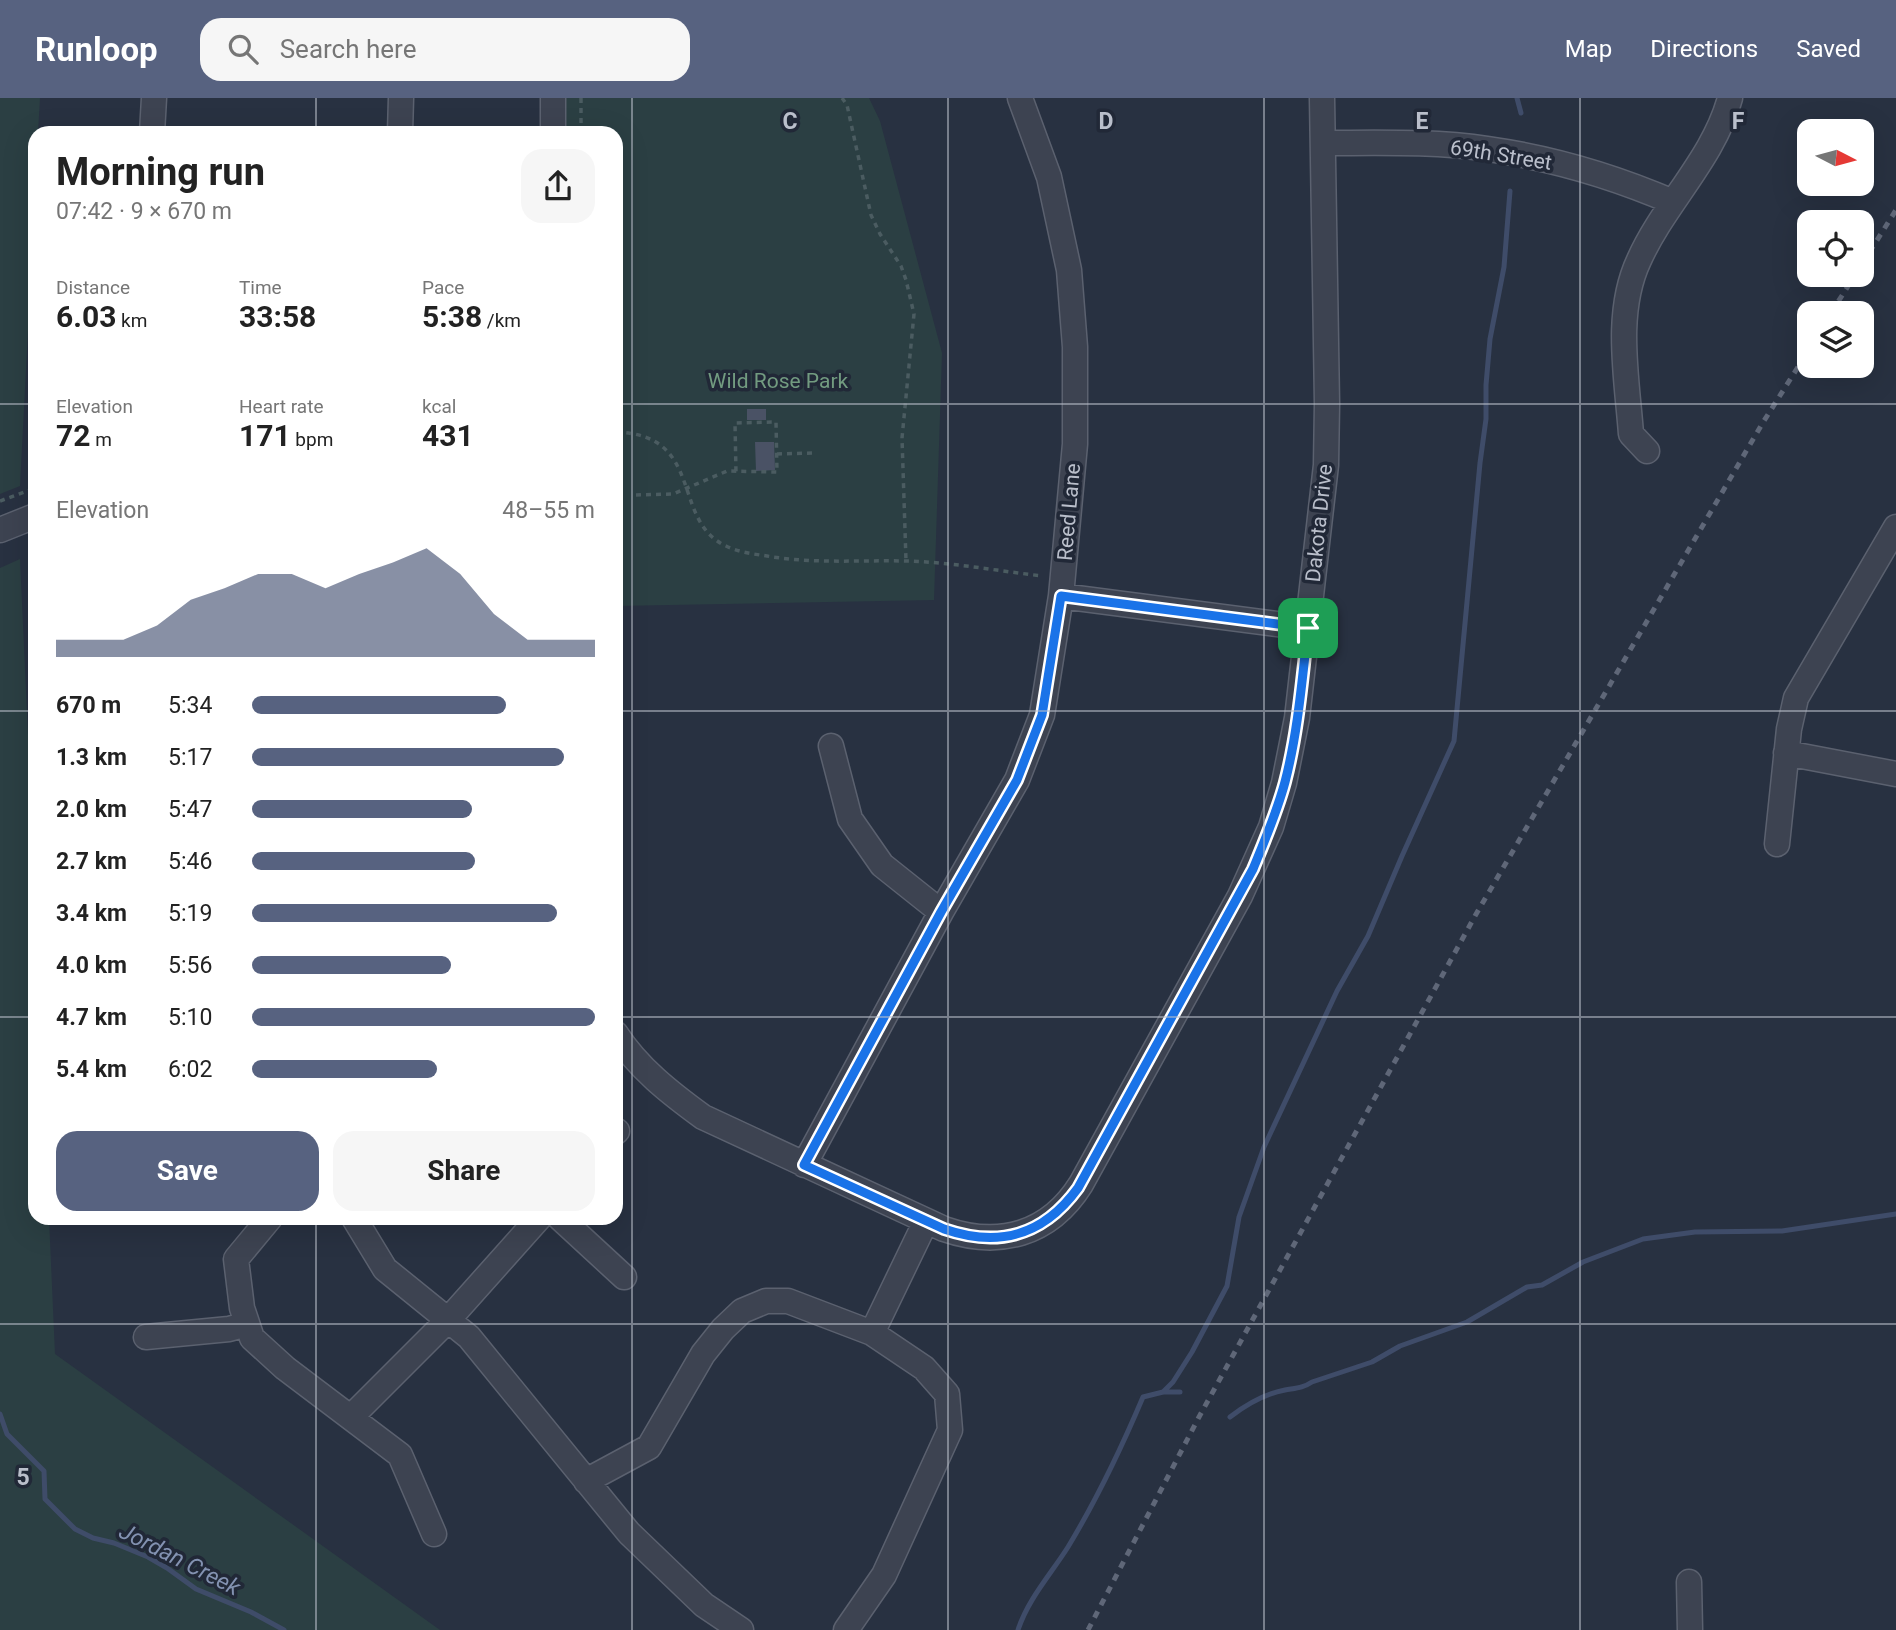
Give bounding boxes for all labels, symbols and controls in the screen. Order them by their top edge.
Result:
search box [200,18,690,81]
text: Runloop [35,30,158,69]
icon: search [224,30,262,68]
text: Search here [280,34,416,64]
text: Map [1565,35,1612,63]
text: Directions [1650,35,1758,63]
text: Saved [1796,35,1861,63]
text: C [782,108,798,135]
text: D [1099,108,1113,135]
text: E [1416,108,1429,135]
text: F [1732,108,1745,135]
north arrow [1797,119,1874,196]
map controls [1797,119,1874,378]
street label: 69th Street [1448,135,1554,175]
button: share [521,149,595,223]
text: Morning run [56,150,265,194]
text: 07:42 · 9 × 670 m [56,198,232,225]
button: locate [1797,210,1874,287]
text: Distance [56,276,130,299]
text: Time [239,276,282,299]
text: Pace [422,276,464,299]
text: 6.03 [56,299,116,334]
text: 33:58 [239,299,316,334]
text: 5:38 [422,299,482,334]
button: layers [1797,301,1874,378]
text: km [116,309,147,332]
text: /km [482,309,521,332]
park label: Wild Rose Park [708,369,849,393]
text: Elevation [56,395,133,418]
text: Heart rate [239,395,324,418]
text: kcal [422,395,456,418]
text: 72 [56,418,90,453]
text: 171 [239,418,291,453]
text: 431 [422,418,474,453]
text: m [90,428,112,451]
text: bpm [291,428,333,451]
street label: Reed Lane [1053,462,1085,562]
street label: Dakota Drive [1301,463,1337,583]
text: Elevation [56,497,149,524]
text: 48–55 m [502,497,595,524]
pin [1278,598,1338,658]
icon: arrive [1289,609,1327,647]
text: 670 m [56,692,121,719]
text: 5:34 [168,692,212,719]
text: 1.3 km [56,744,127,771]
text: 5:17 [168,744,212,771]
text: 2.0 km [56,796,127,823]
text: 5:47 [168,796,212,823]
text: 2.7 km [56,848,127,875]
text: 5:46 [168,848,212,875]
text: 3.4 km [56,900,127,927]
text: 5:19 [168,900,212,927]
text: 4.0 km [56,952,127,979]
text: 5:56 [168,952,212,979]
text: 4.7 km [56,1004,127,1031]
text: 5:10 [168,1004,212,1031]
text: 5.4 km [56,1056,127,1083]
text: 6:02 [168,1056,212,1083]
button: Save [56,1131,319,1211]
button: Share [333,1131,595,1211]
text: 5 [16,1464,30,1491]
water label: Jordan Creek [115,1517,245,1602]

